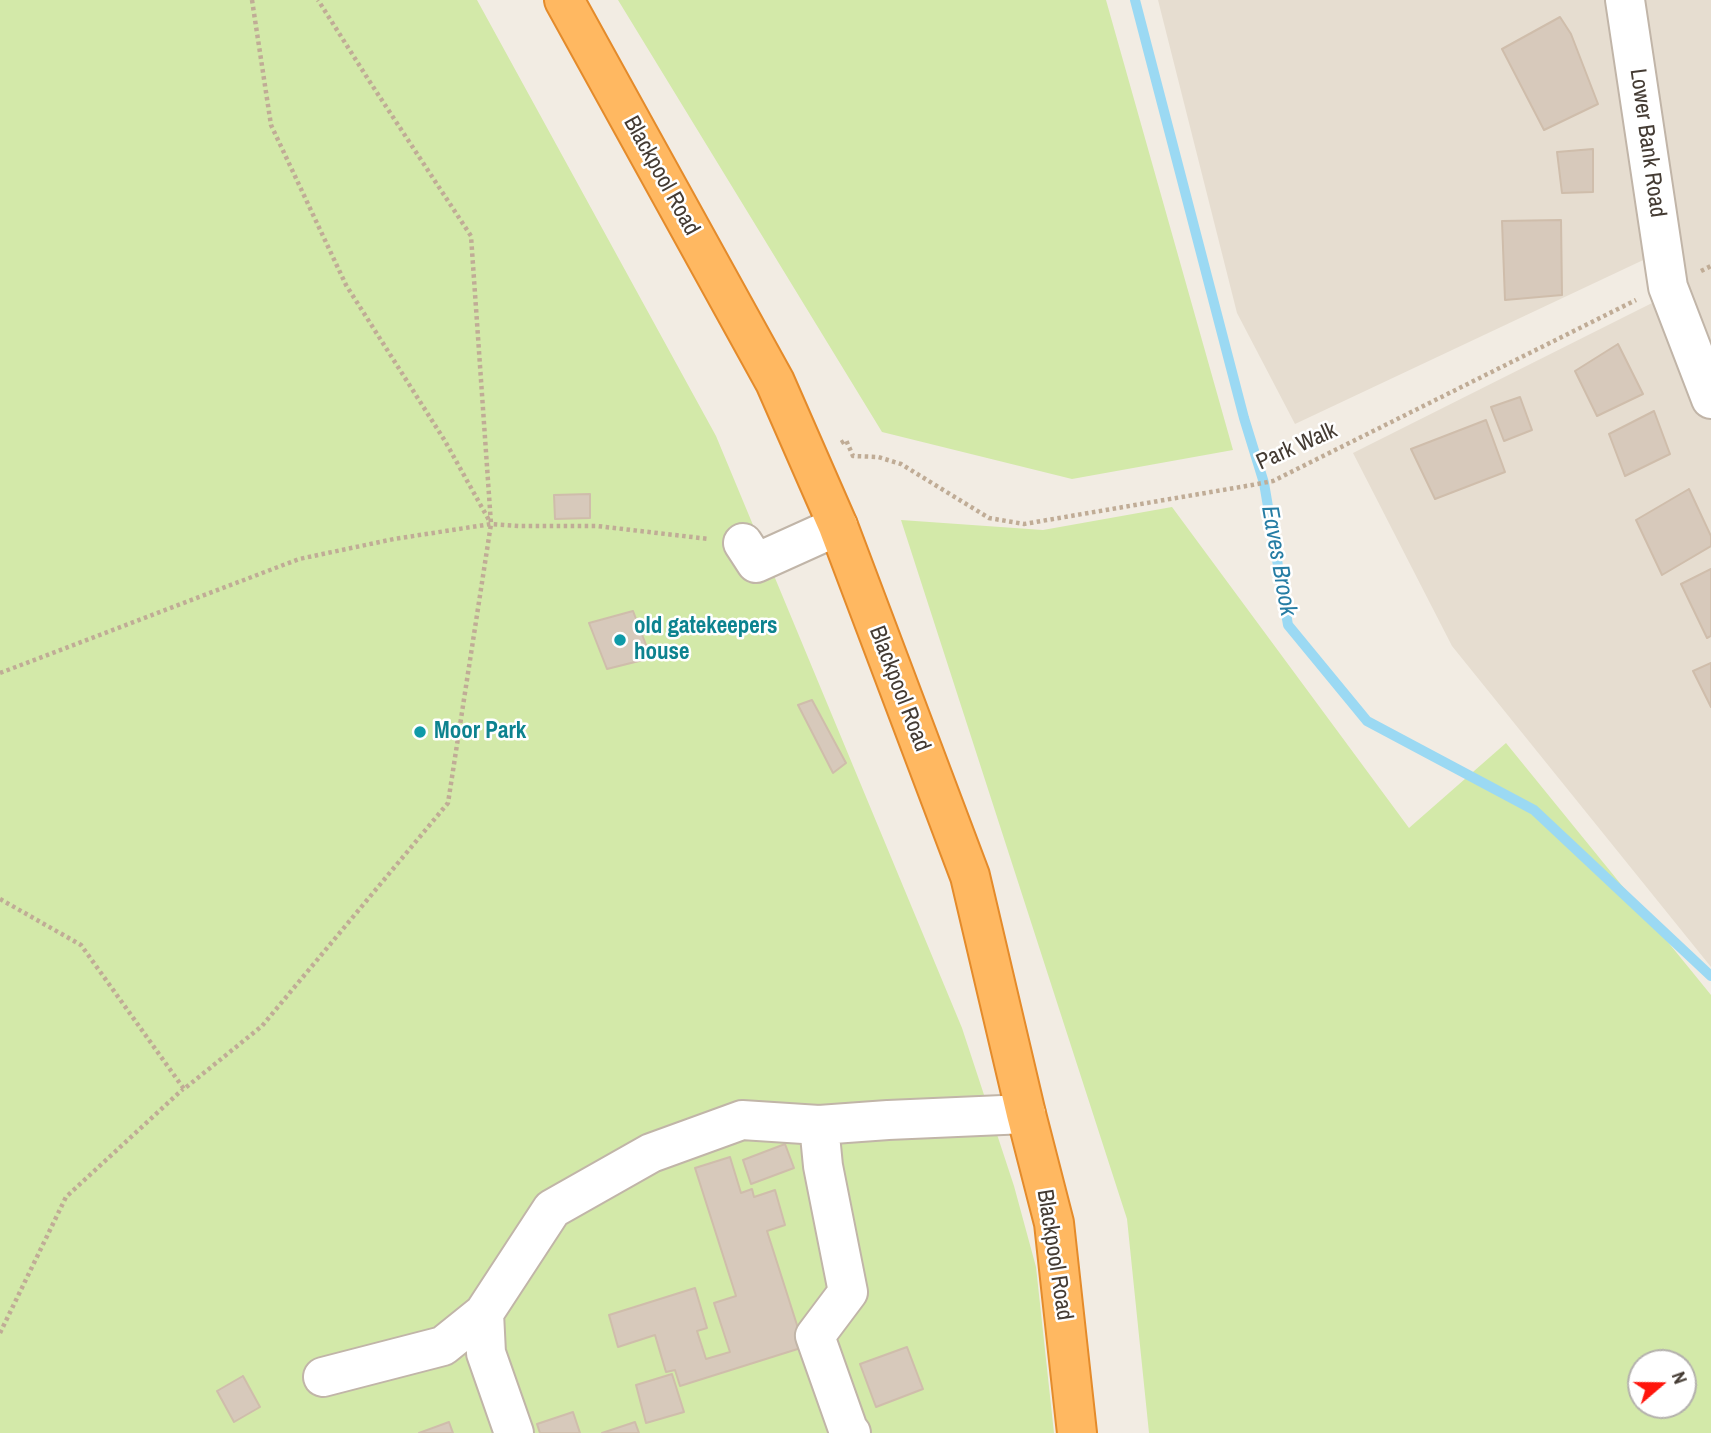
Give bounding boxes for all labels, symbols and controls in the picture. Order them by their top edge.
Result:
street label: Lower Bank Road [1623,67,1671,219]
street label: Blackpool Road [617,112,705,240]
street label: Park Walk [1252,417,1342,477]
water label: Eaves Brook [1254,504,1302,618]
place label: old gatekeepers house [634,613,778,667]
street label: Blackpool Road [862,622,936,756]
marker: old gatekeepers house [612,632,628,648]
place label: Moor Park [434,718,526,746]
marker: Moor Park [412,724,428,740]
street label: Blackpool Road [1030,1188,1078,1322]
north arrow [1627,1349,1697,1419]
text: N [1666,1368,1694,1387]

